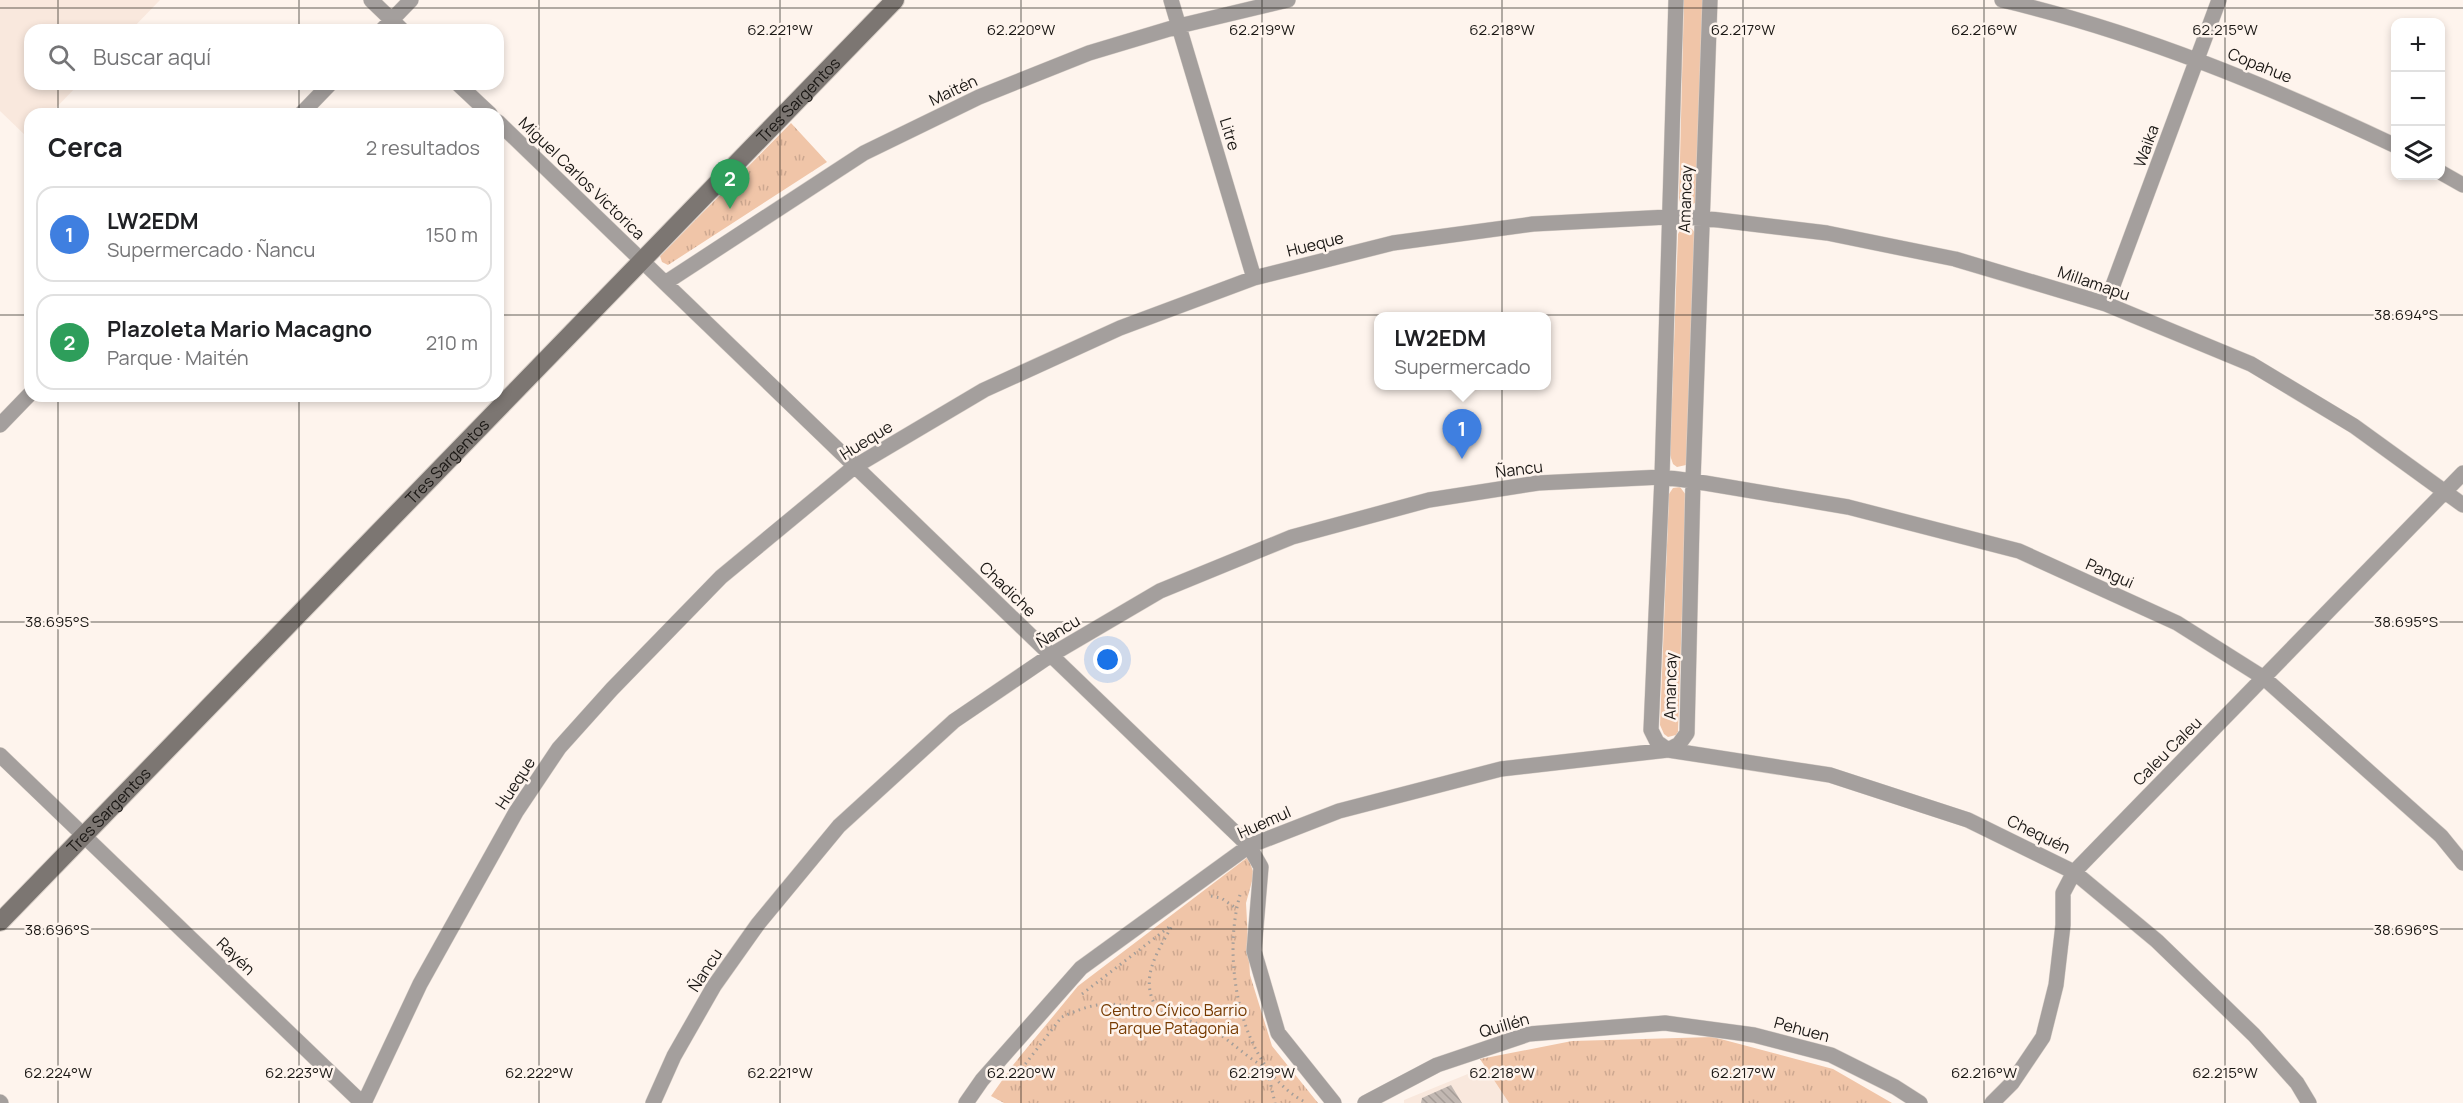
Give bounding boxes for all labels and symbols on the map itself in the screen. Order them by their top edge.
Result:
text: 62.221°W [747,19,813,40]
text: 62.220°W [987,19,1055,40]
text: 62.219°W [1229,19,1295,40]
text: 62.218°W [1469,19,1535,40]
text: 62.217°W [1711,19,1775,40]
text: 62.216°W [1951,19,2017,40]
text: 62.215°W [2192,19,2258,40]
street label: Copahue [2225,42,2295,88]
street label: Tres Sargentos [751,52,845,147]
street label: Maitén [925,69,981,111]
street label: Miguel Carlos Victorica [514,112,650,244]
street label: Litre [1215,115,1245,153]
street label: Waika [2128,122,2164,170]
pin: 2 [710,160,750,209]
street label: Amancay [1673,164,1697,233]
street label: Hueque [1284,226,1346,262]
street label: Millamapu [2055,260,2133,306]
text: 38.694°S [2374,304,2438,325]
pin: 1 [1442,410,1482,459]
street label: Tres Sargentos [400,414,494,509]
street label: Hueque [836,415,896,465]
street label: Ñancu [1494,455,1544,483]
street label: Pangui [2083,553,2137,593]
street label: Chadiche [975,557,1041,621]
street label: Ñancu [1032,609,1084,653]
text: 38.695°S [25,611,89,632]
text: 38.695°S [2374,611,2438,632]
your location [1093,645,1122,674]
street label: Amancay [1658,651,1682,720]
street label: Caleu Caleu [2128,712,2206,790]
street label: Hueque [490,753,540,813]
street label: Tres Sargentos [62,762,155,858]
street label: Huemul [1234,800,1294,844]
street label: Chequén [2004,809,2074,859]
text: 38.696°S [25,919,89,940]
text: 38.696°S [2374,919,2438,940]
street label: Rayén [212,932,260,980]
street label: Ñancu [683,944,727,996]
park label: Centro Cívico Barrio Parque Patagonia [1101,999,1247,1039]
street label: Quillén [1477,1007,1531,1043]
street label: Pehuen [1772,1011,1832,1047]
text: 62.224°W [24,1062,92,1083]
text: 62.223°W [265,1062,333,1083]
text: 62.222°W [505,1062,573,1083]
text: 62.221°W [747,1062,813,1083]
text: 62.220°W [987,1062,1055,1083]
text: 62.219°W [1229,1062,1295,1083]
text: 62.218°W [1469,1062,1535,1083]
text: 62.217°W [1711,1062,1775,1083]
text: 62.216°W [1951,1062,2017,1083]
text: 62.215°W [2192,1062,2258,1083]

